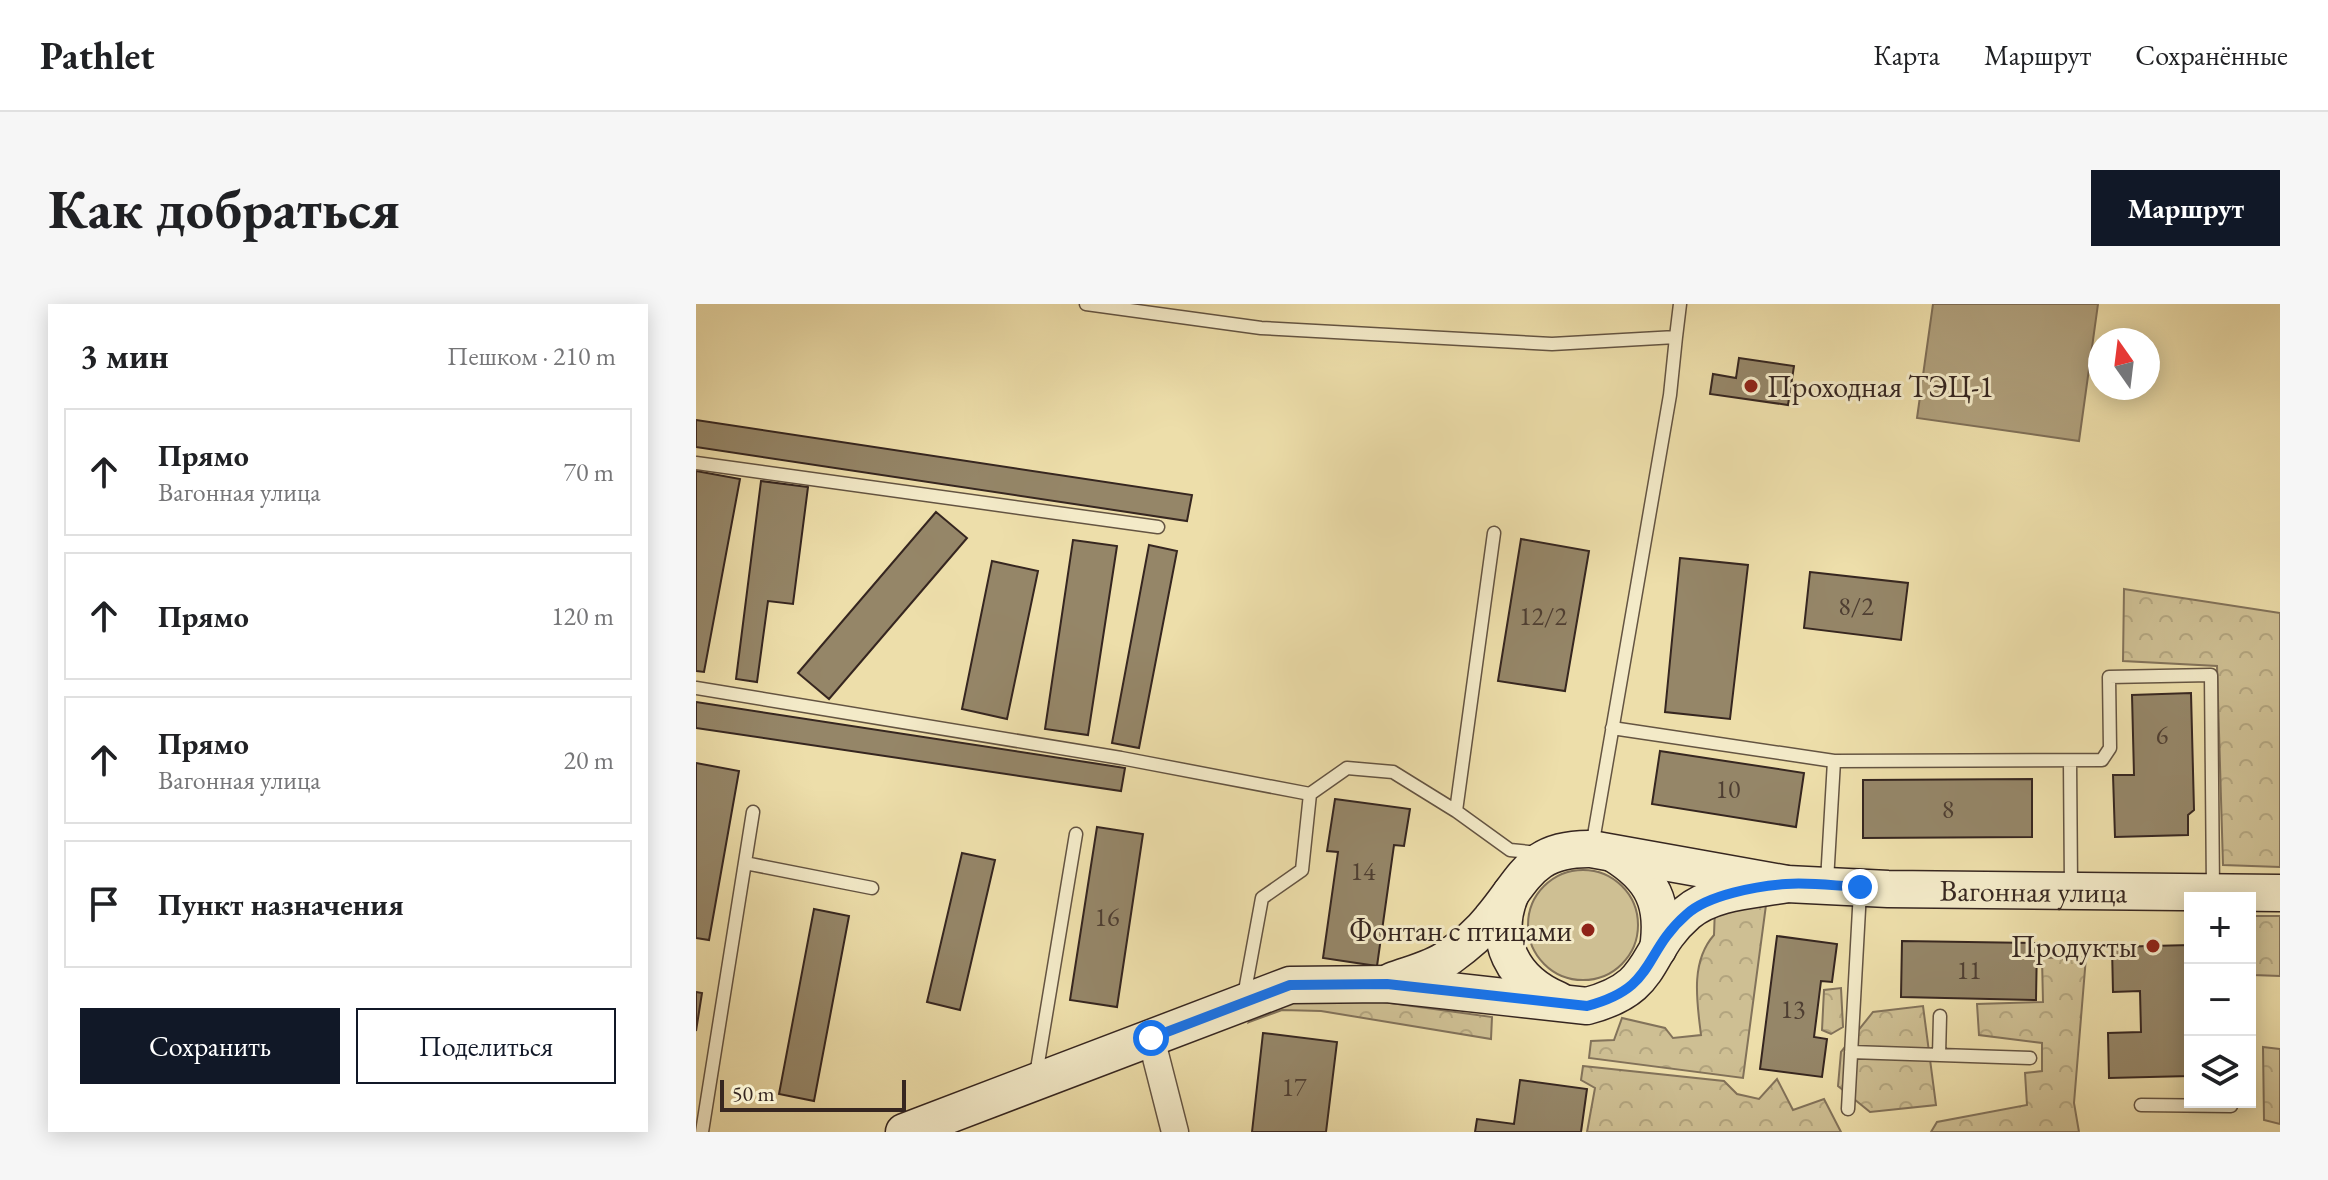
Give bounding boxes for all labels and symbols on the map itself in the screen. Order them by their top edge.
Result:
north arrow [2088,328,2160,400]
place label: Проходная ТЭЦ-1 [1767,367,1994,406]
marker: Проходная ТЭЦ-1 [1742,377,1760,395]
house number: 8/2 [1838,589,1874,623]
house number: 12/2 [1519,599,1567,633]
house number: 6 [2156,718,2168,752]
house number: 10 [1716,772,1740,806]
house number: 8 [1942,792,1954,826]
house number: 14 [1351,854,1376,888]
route end [1842,869,1878,905]
street label: Вагонная улица [1939,870,2128,911]
house number: 16 [1095,900,1119,934]
place label: Фонтан с птицами [1349,911,1572,950]
marker: Фонтан с птицами [1579,921,1597,939]
place label: Продукты [2011,927,2137,966]
marker: Продукты [2144,937,2162,955]
house number: 11 [1957,953,1981,987]
house number: 13 [1781,992,1805,1026]
route start [1133,1020,1169,1056]
house number: 17 [1282,1070,1307,1104]
scale bar [720,1076,906,1112]

